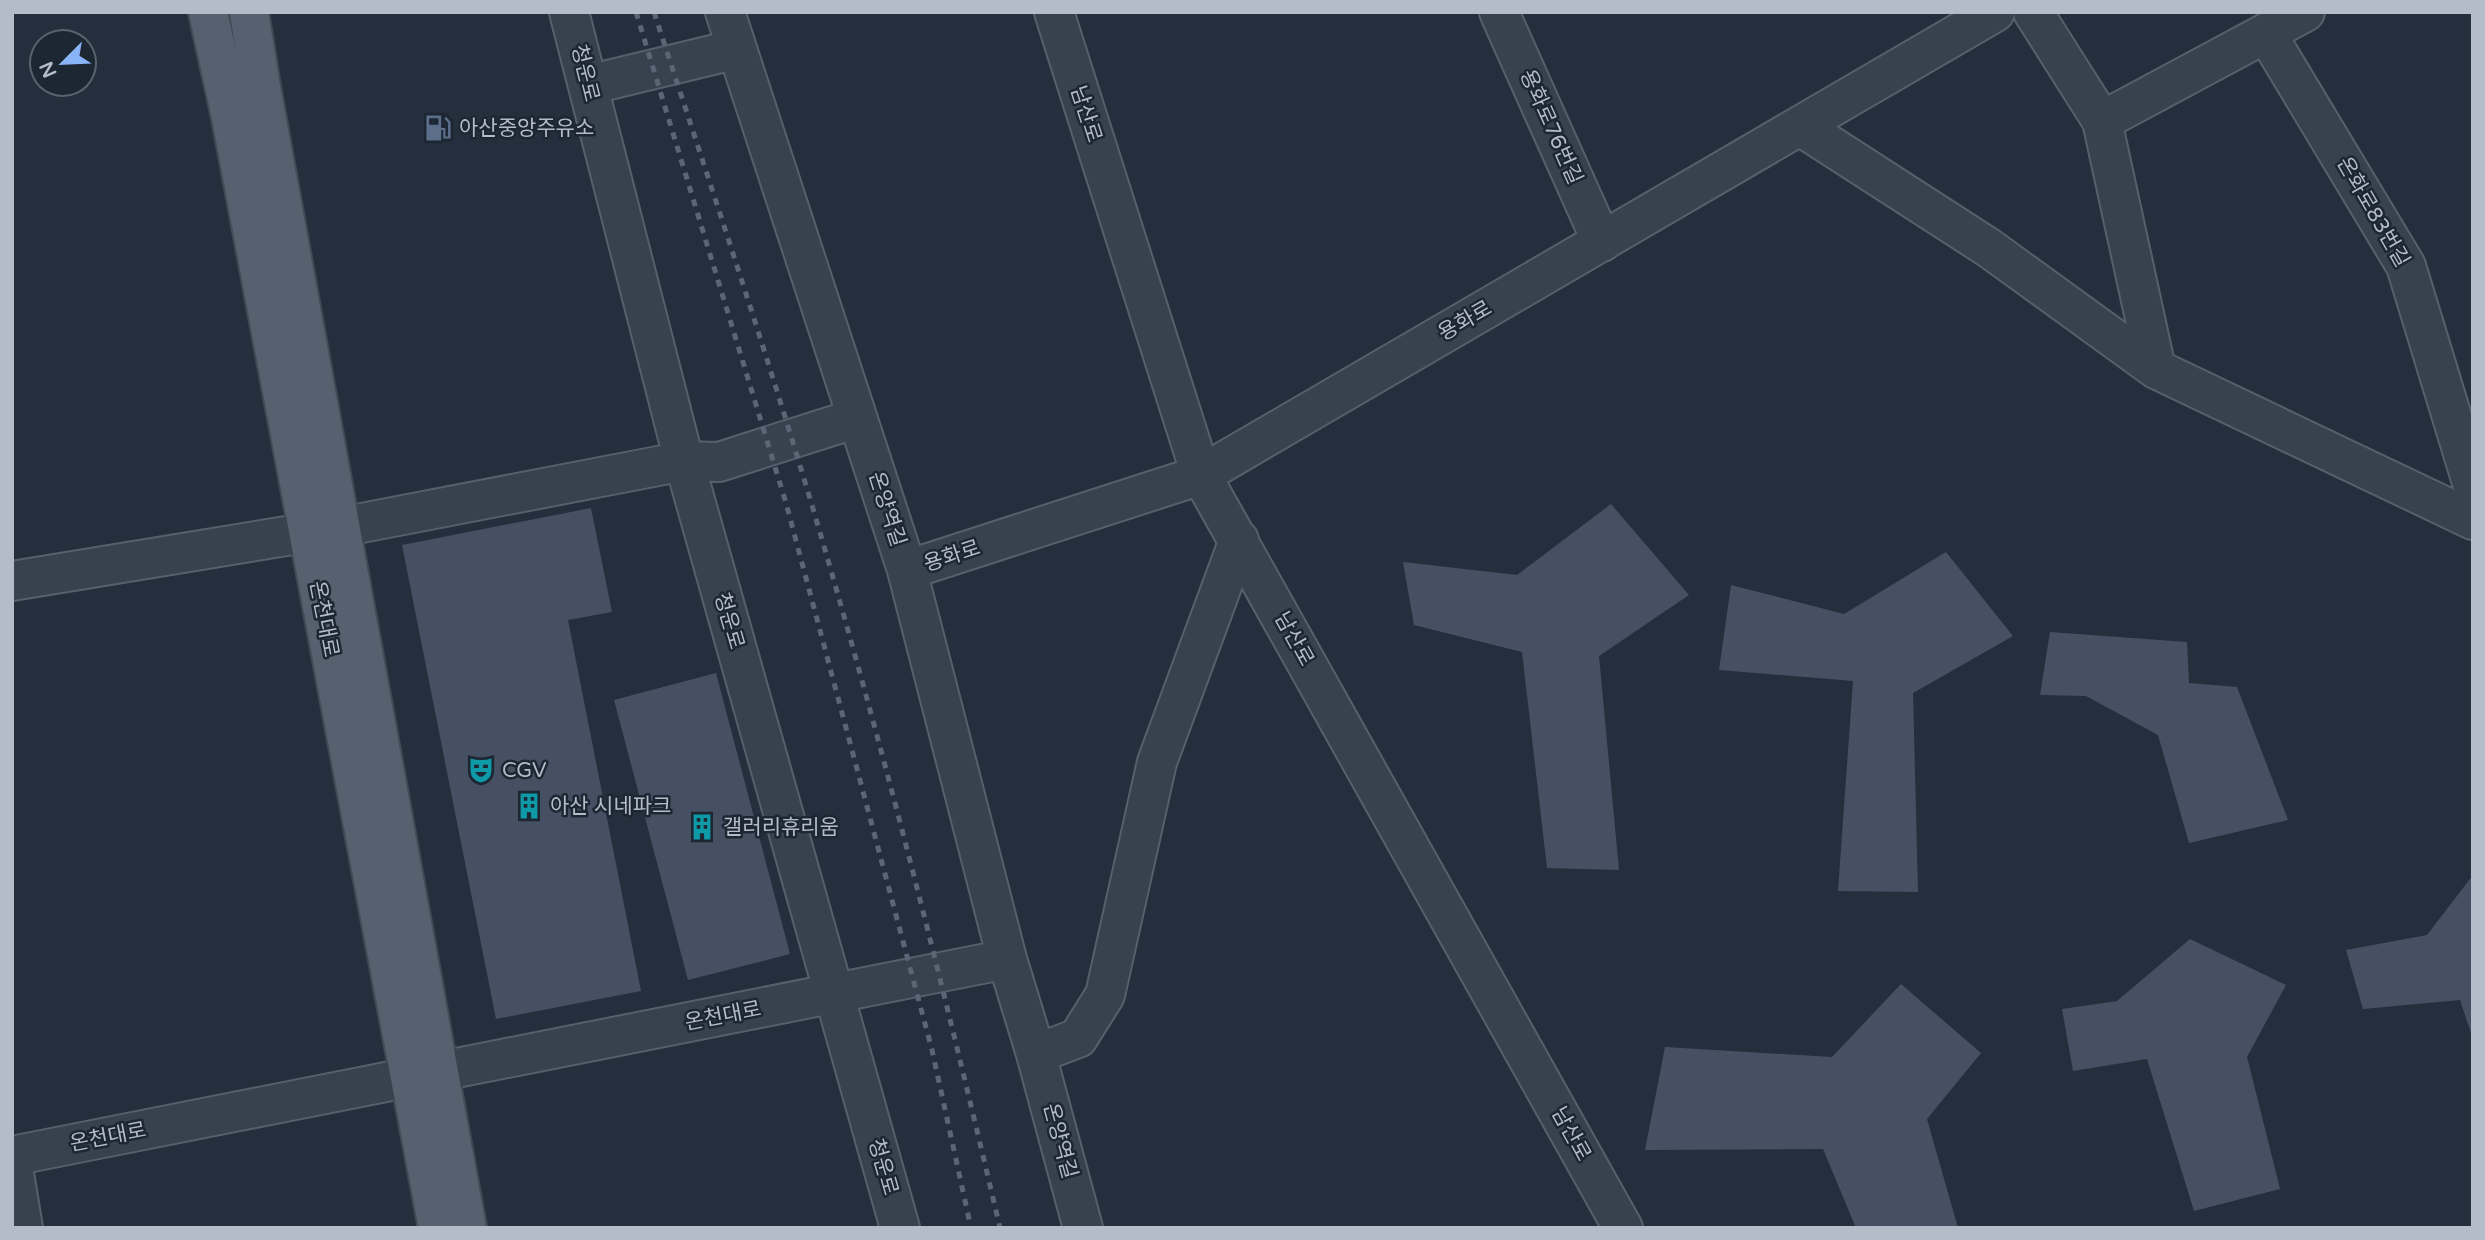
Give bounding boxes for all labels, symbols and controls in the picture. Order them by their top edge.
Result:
north arrow [28,28,98,98]
street label: 청운로 [566,42,604,104]
text: N [35,58,62,81]
street label: 용화로76번길 [1515,66,1587,188]
street label: 남산로 [1065,83,1107,145]
fuel station icon: 아산중앙주유소 [423,113,453,143]
place label: 아산중앙주유소 [459,116,594,141]
street label: 온화로83번길 [2331,152,2415,272]
street label: 용화로 [1434,296,1496,346]
street label: 온양역길 [863,468,911,550]
street label: 용화로 [921,535,983,577]
street label: 온천대로 [304,579,344,659]
street label: 청운로 [709,590,749,652]
street label: 남산로 [1269,608,1319,670]
theatre icon: CGV [466,755,496,785]
place label: CGV [502,758,547,783]
building icon: 아산 시네파크 [514,791,544,821]
place label: 아산 시네파크 [550,794,671,819]
building icon: 갤러리휴리움 [687,812,717,842]
place label: 갤러리휴리움 [723,815,839,840]
street label: 온천대로 [683,996,763,1036]
street label: 온양역길 [1038,1100,1082,1182]
street label: 남산로 [1546,1103,1596,1165]
street label: 온천대로 [68,1117,148,1157]
street label: 청운로 [863,1136,903,1198]

